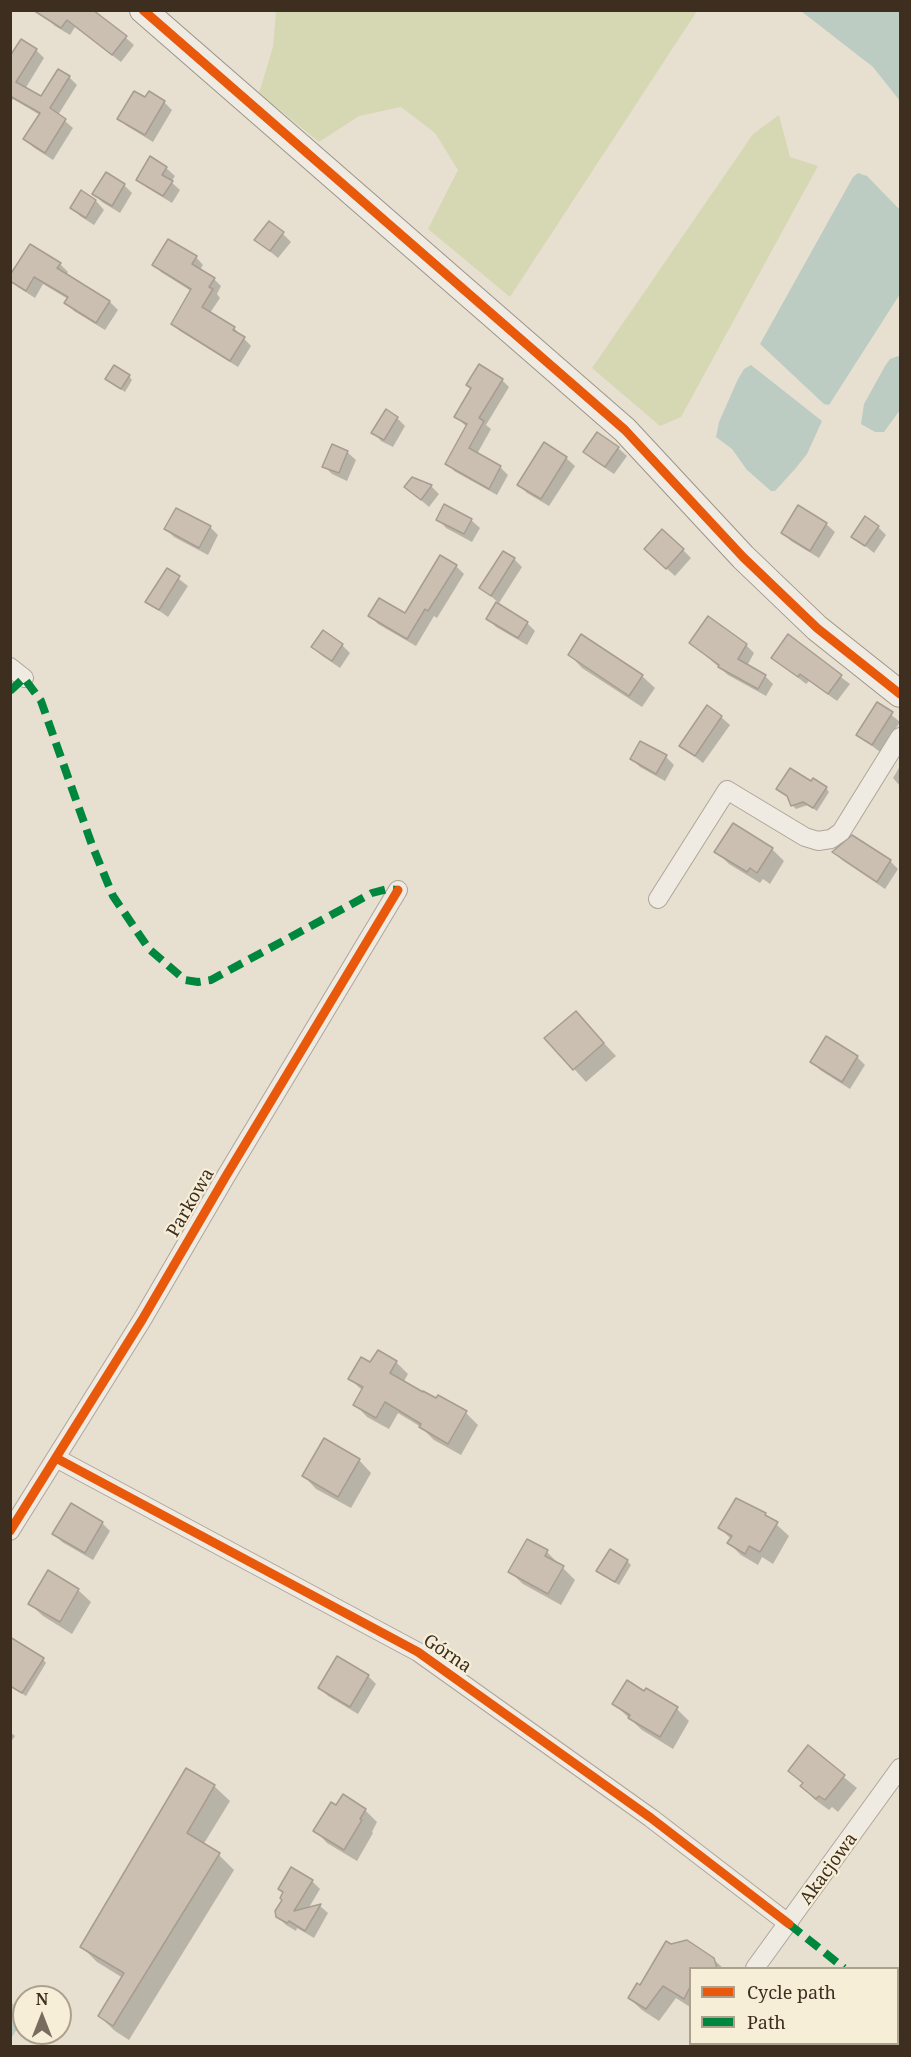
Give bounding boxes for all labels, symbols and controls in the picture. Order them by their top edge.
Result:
street label: Parkowa [163,1165,219,1241]
street label: Górna [419,1630,475,1678]
street label: Akacjowa [796,1829,862,1909]
legend [689,1967,899,2045]
text: Cycle path [747,1980,836,2004]
north arrow [12,1985,72,2045]
text: N [36,1988,48,2010]
text: Path [747,2010,786,2034]

